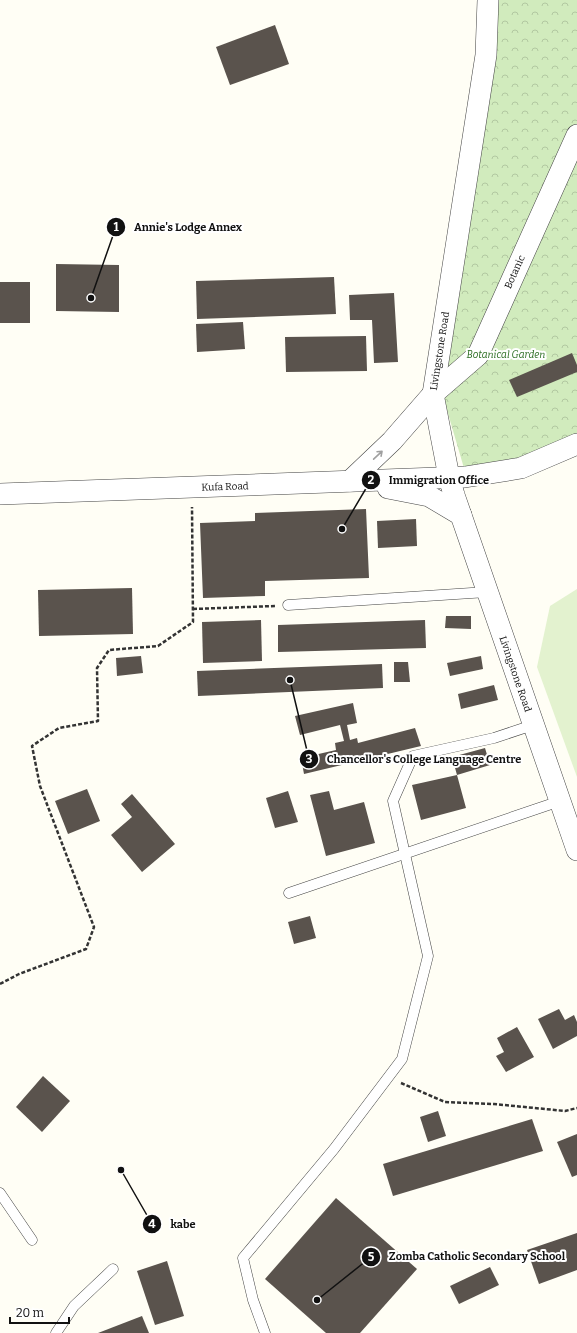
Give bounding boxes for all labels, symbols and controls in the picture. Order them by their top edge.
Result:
callout: Annie's Lodge Annex [106,216,250,239]
text: 1 [113,220,119,234]
text: Annie's Lodge Annex [134,221,243,234]
street label: Botanic [502,253,528,291]
street label: Livingstone Road [428,311,452,391]
park label: Botanical Garden [467,349,545,361]
one-way arrow [373,450,383,459]
callout: Immigration Office [361,469,497,492]
text: 2 [368,473,375,487]
text: Immigration Office [389,474,489,487]
street label: Kufa Road [201,480,249,494]
street label: Livingstone Road [496,634,534,714]
callout: Chancellor's College Language Centre [299,747,529,770]
text: 3 [306,752,313,766]
text: Chancellor's College Language Centre [327,753,521,766]
callout: kabe [142,1212,203,1235]
text: 4 [148,1217,156,1231]
text: kabe [171,1218,196,1231]
callout: Zomba Catholic Secondary School [361,1245,574,1268]
text: 5 [368,1250,375,1264]
text: Zomba Catholic Secondary School [389,1250,566,1263]
scale bar [10,1299,69,1325]
text: 20 m [16,1306,45,1320]

